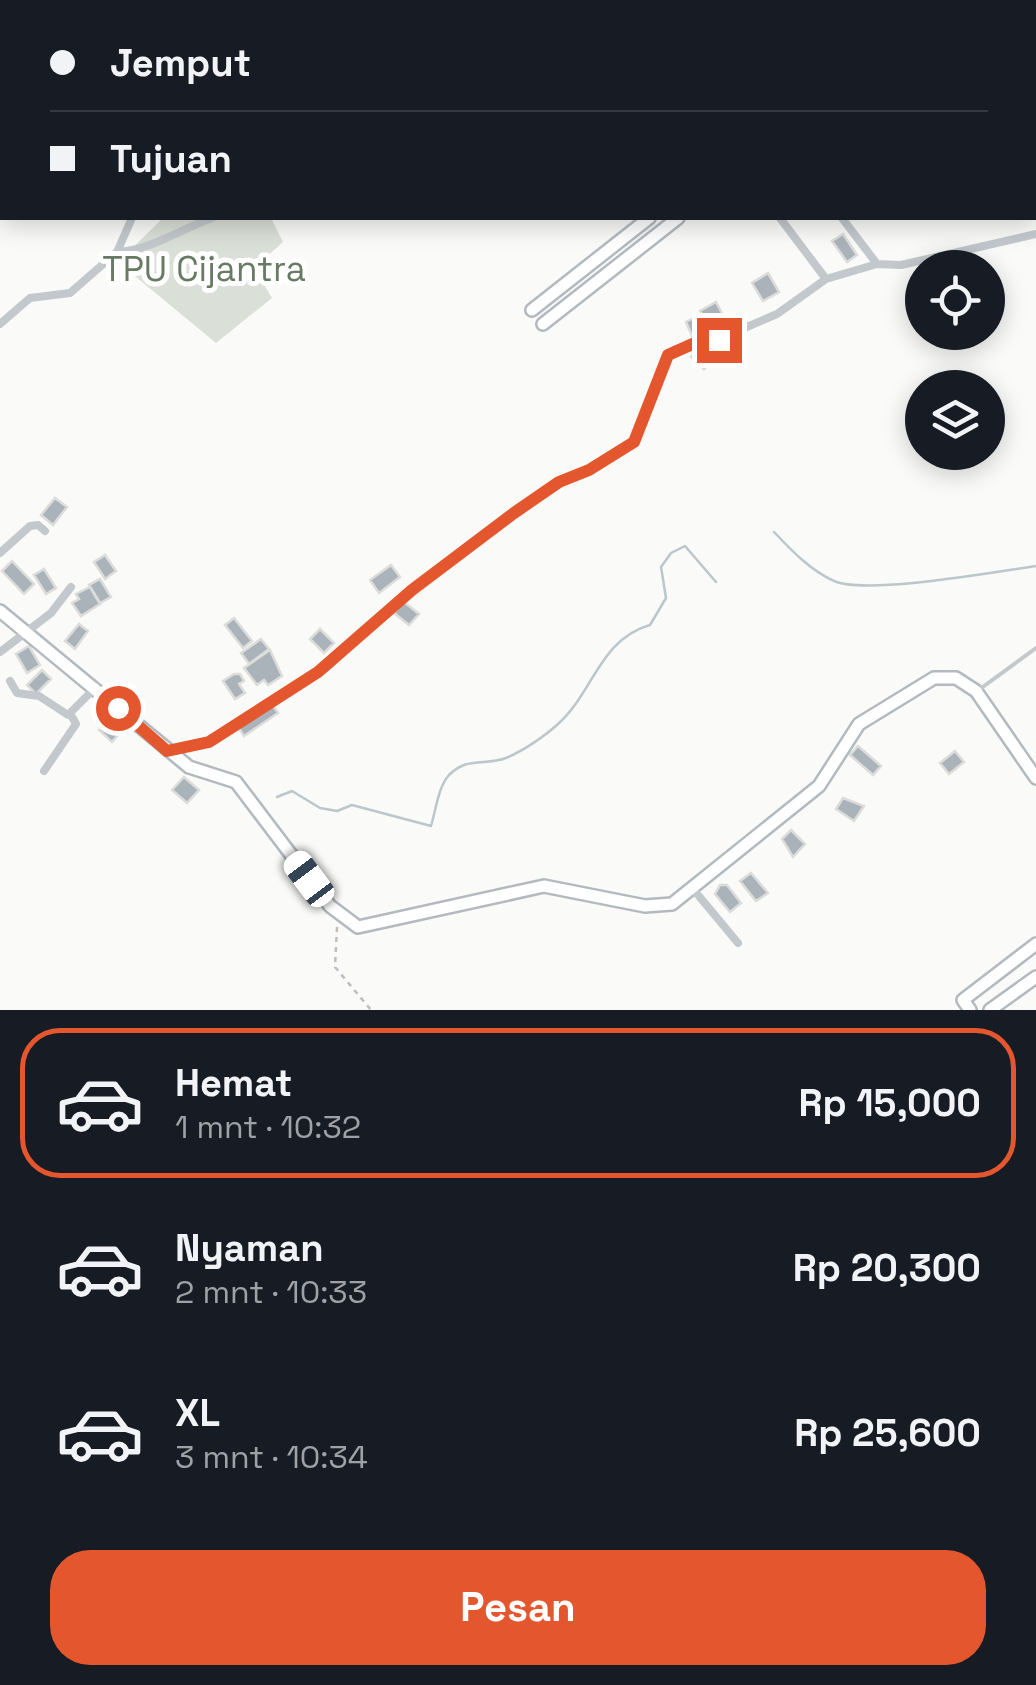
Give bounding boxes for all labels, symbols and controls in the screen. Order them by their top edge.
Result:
text: Jemput [110,39,251,87]
text: Tujuan [110,135,232,183]
park label: TPU Cijantra [102,247,306,291]
map controls [905,250,1005,470]
button: locate [905,250,1005,350]
route end [697,318,742,363]
button: layers [905,370,1005,470]
route start [96,686,141,731]
car [279,846,339,912]
icon: car [55,1058,145,1148]
text: Hemat [175,1059,292,1107]
text: Rp 15,000 [799,1079,981,1127]
text: 1 mnt · 10:32 [175,1107,361,1147]
icon: car [55,1223,145,1313]
text: Nyaman [175,1224,324,1272]
text: Rp 20,300 [793,1244,981,1292]
text: 2 mnt · 10:33 [175,1272,367,1312]
icon: car [55,1388,145,1478]
text: XL [175,1389,220,1437]
text: Rp 25,600 [794,1409,981,1457]
text: 3 mnt · 10:34 [175,1437,368,1477]
button: Pesan [50,1550,986,1665]

